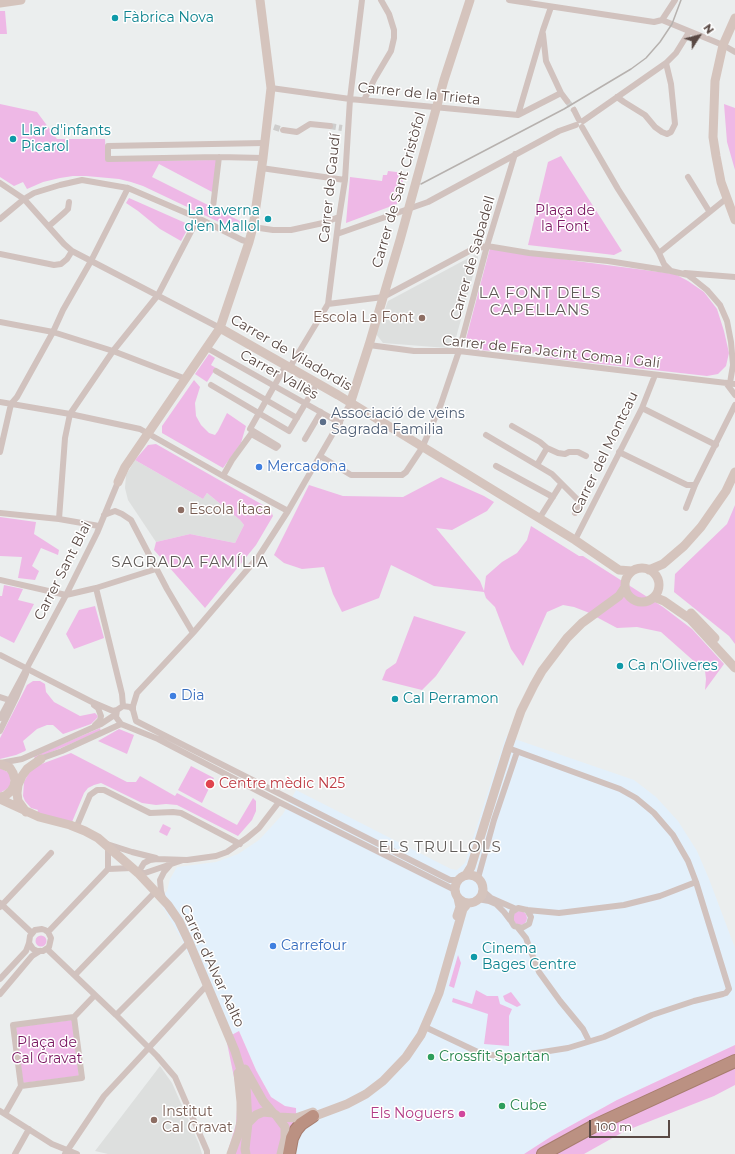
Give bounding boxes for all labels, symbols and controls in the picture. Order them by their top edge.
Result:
place label: Fàbrica Nova [123,10,214,26]
marker: Fàbrica Nova [110,13,120,23]
north arrow [679,16,719,56]
text: N [700,21,717,37]
street label: Carrer de la Trieta [357,79,481,109]
street label: Carrer de Sant Cristòfol [369,110,429,270]
place label: Llar d'infants Picarol [21,123,111,156]
street label: Carrer de Gaudí [316,132,344,244]
marker: Llar d'infants Picarol [8,134,18,144]
street label: Carrer de Sabadell [447,194,499,322]
place label: La taverna d'en Mallol [185,203,260,236]
park label: Plaça de la Font [535,203,595,236]
marker: La taverna d'en Mallol [263,214,273,224]
district label: LA FONT DELS CAPELLANS [479,285,601,320]
place label: Escola La Font [313,310,414,326]
street label: Carrer de Viladordis [227,311,355,395]
marker: Escola La Font [417,313,427,323]
street label: Carrer de Fra Jacint Coma i Galí [441,332,661,372]
street label: Carrer Vallès [237,347,321,403]
street label: Carrer del Montcau [568,389,642,517]
place label: Associació de veïns Sagrada Familia [331,406,465,438]
marker: Associació de veïns Sagrada Familia [318,417,328,427]
place label: Mercadona [267,459,346,475]
marker: Mercadona [254,462,264,472]
place label: Escola Ítaca [189,502,271,518]
marker: Escola Ítaca [176,505,186,515]
street label: Carrer Sant Blai [31,519,95,623]
district label: SAGRADA FAMÍLIA [111,554,269,572]
place label: Ca n'Oliveres [628,658,718,674]
marker: Ca n'Oliveres [615,661,625,671]
place label: Dia [181,688,205,704]
marker: Dia [168,691,178,701]
place label: Cal Perramon [403,691,499,707]
marker: Cal Perramon [390,694,400,704]
place label: Centre mèdic N25 [219,776,345,792]
marker: Centre mèdic N25 [204,778,216,790]
district label: ELS TRULLOLS [378,839,502,857]
street label: Carrer d'Alvar Aalto [176,902,248,1030]
place label: Carrefour [281,938,347,954]
marker: Carrefour [268,941,278,951]
place label: Cinema Bages Centre [482,941,576,974]
marker: Cinema Bages Centre [469,952,479,962]
park label: Plaça de Cal Gravat [12,1035,82,1068]
place label: Crossfit Spartan [439,1049,550,1065]
marker: Crossfit Spartan [426,1052,436,1062]
place label: Cube [510,1098,547,1114]
marker: Cube [497,1101,507,1111]
place label: Institut Cal Gravat [162,1104,233,1136]
place label: Els Noguers [370,1106,454,1122]
marker: Els Noguers [457,1109,467,1119]
scale bar [591,1112,672,1138]
marker: Institut Cal Gravat [149,1115,159,1125]
text: 100 m [596,1119,632,1134]

